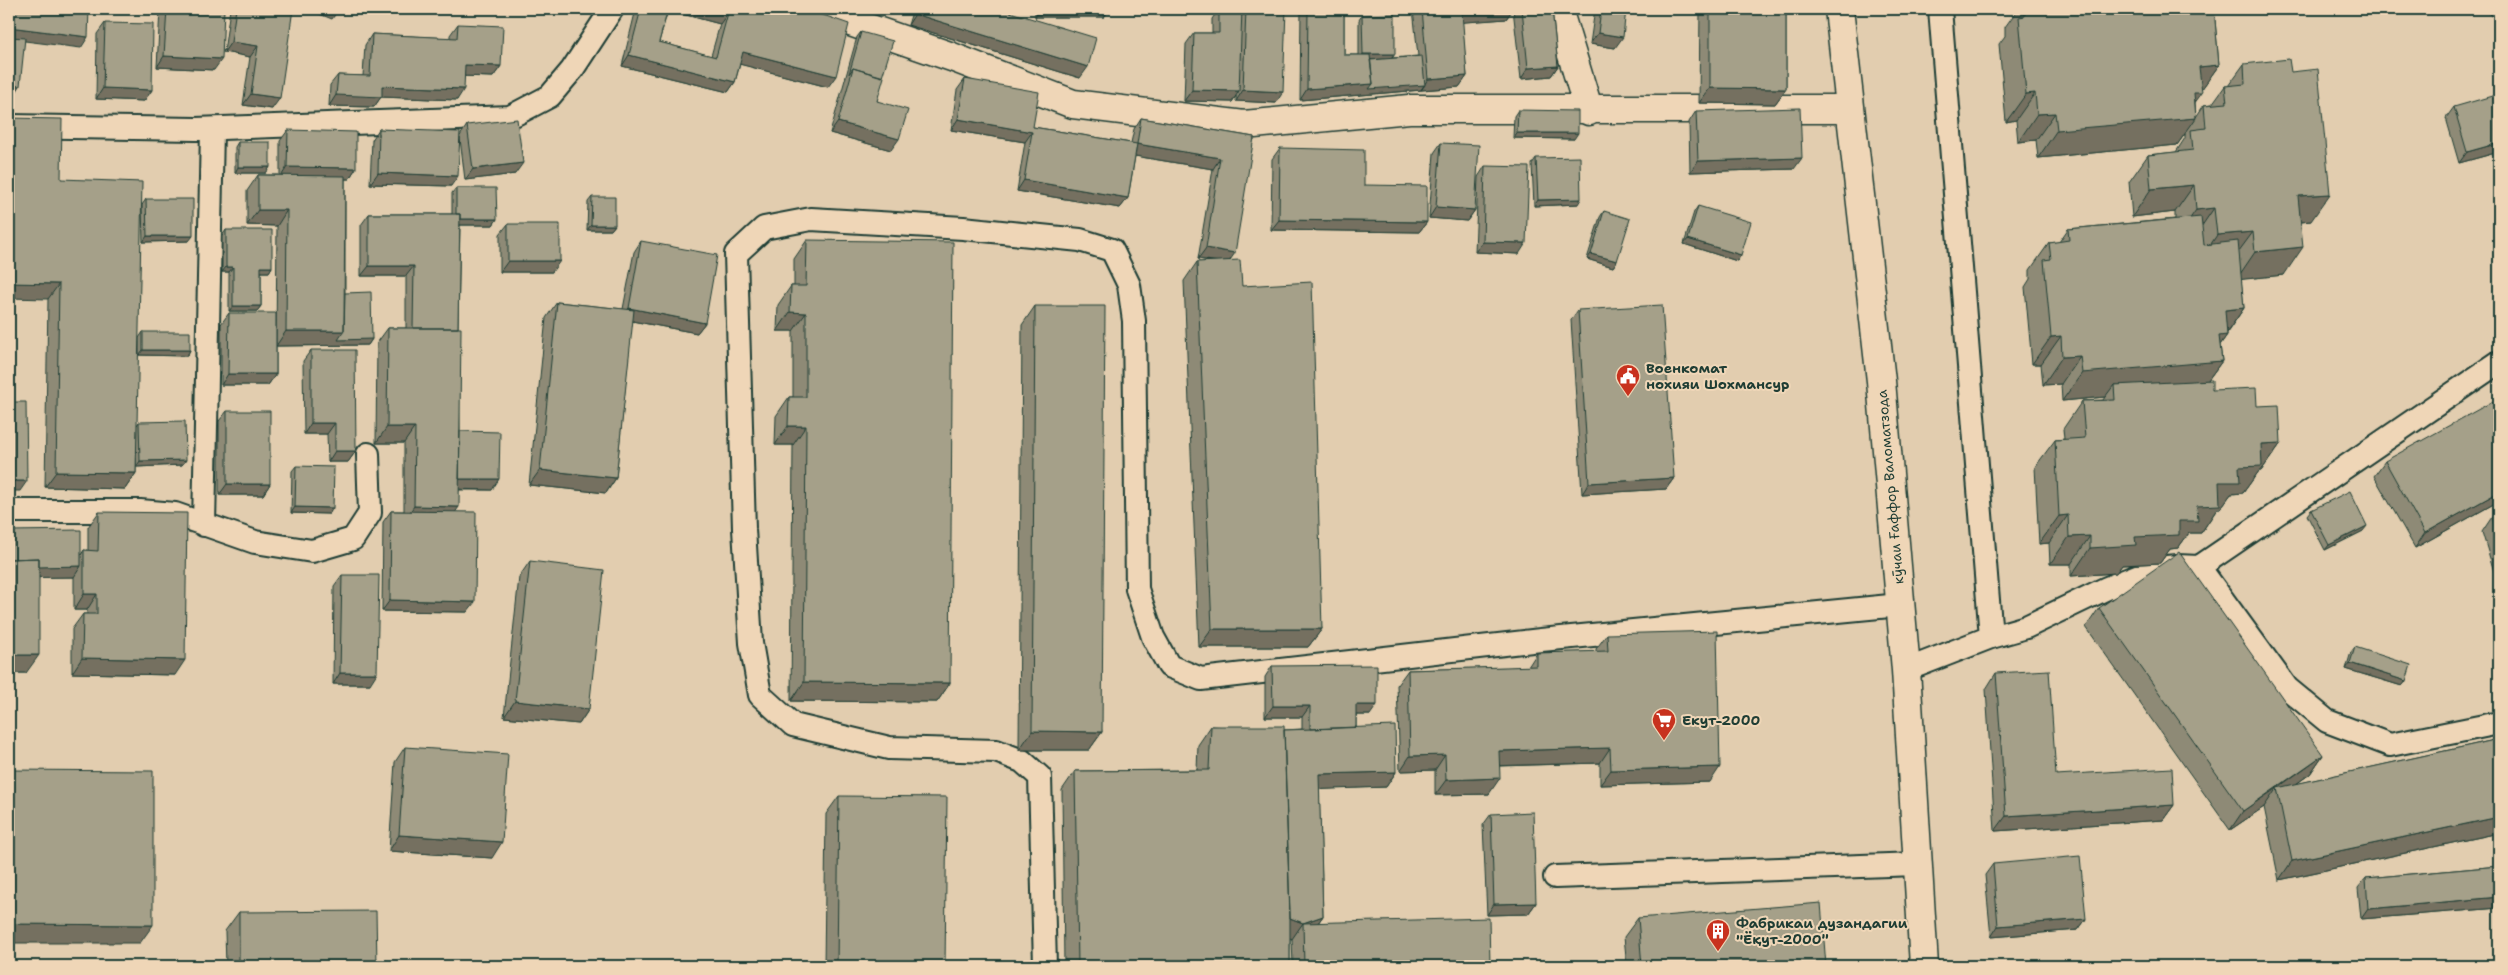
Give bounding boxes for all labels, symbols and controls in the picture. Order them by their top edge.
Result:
place label: Военкомат нохияи Шохмансур [1646,359,1789,393]
public building icon: Военкомат нохияи Шохмансур [1615,363,1641,397]
street label: кӯчаи Ғаффор Валоматзода [1872,389,1907,585]
supermarket icon: Екут-2000 [1651,707,1677,741]
place label: Екут-2000 [1682,711,1760,729]
place label: Фабрикаи дузандагии "Ёқут-2000" [1736,914,1908,948]
building icon: Фабрикаи дузандагии "Ёқут-2000" [1705,918,1731,952]

